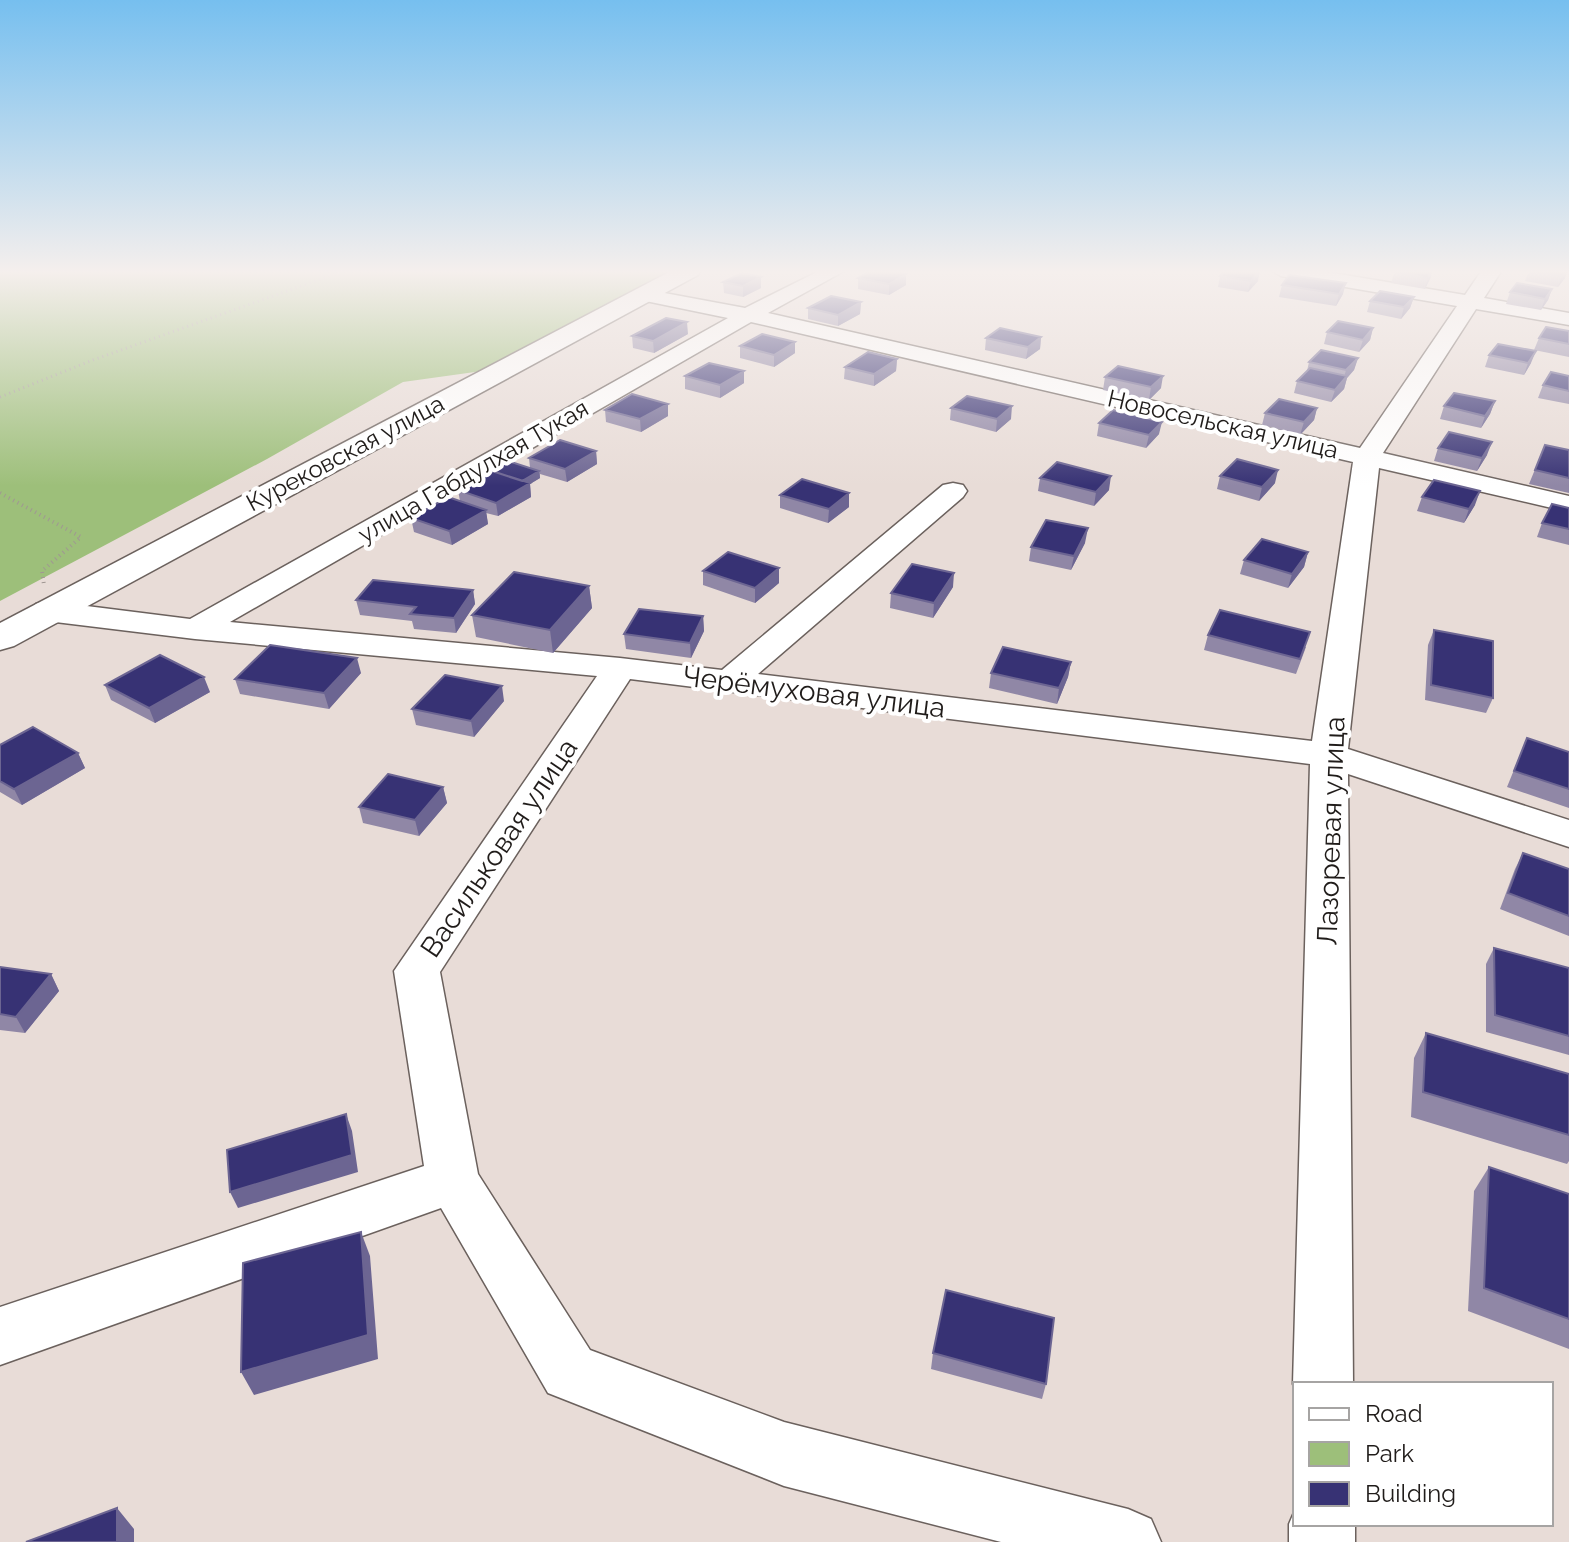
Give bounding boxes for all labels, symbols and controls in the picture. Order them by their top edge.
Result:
street label: Новосельская улица [1105,383,1341,465]
street label: Курековская улица [241,389,449,517]
street label: улица Габдулхая Тукая [353,393,593,549]
street label: Черёмуховая улица [681,660,947,724]
street label: Лазоревая улица [1311,716,1351,946]
street label: Васильковая улица [414,733,584,963]
legend [1293,1382,1553,1526]
text: Road [1365,1399,1423,1428]
text: Park [1365,1439,1414,1468]
text: Building [1365,1479,1456,1508]

